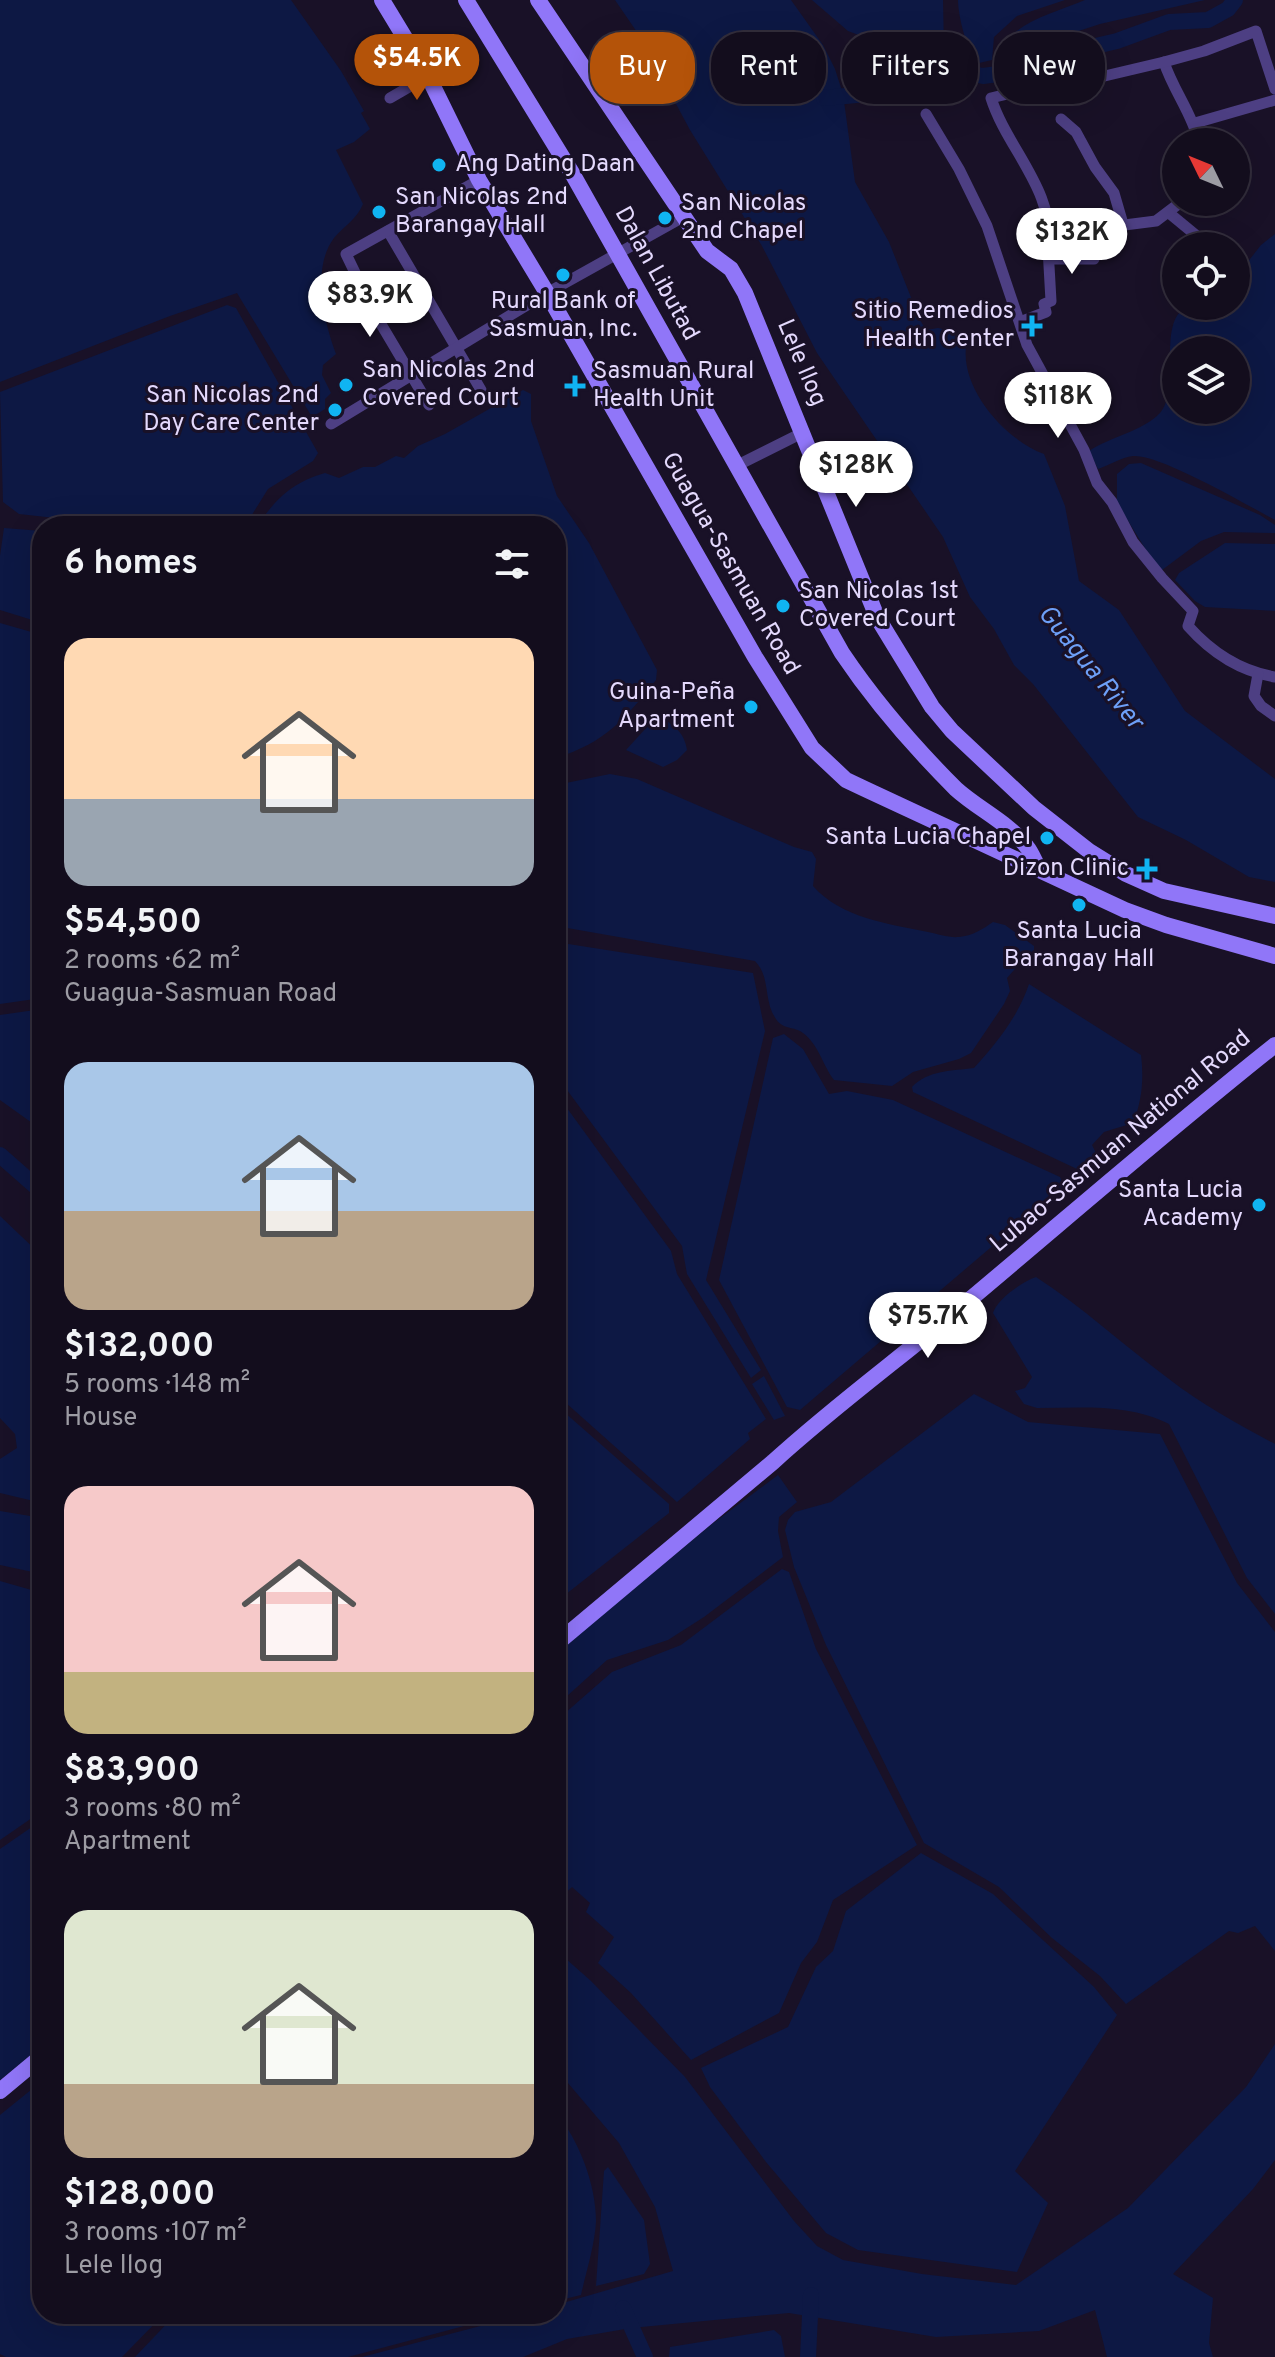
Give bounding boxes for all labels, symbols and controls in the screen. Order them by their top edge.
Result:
chip: Buy [590,32,695,104]
chip: Rent [711,32,826,104]
chip: Filters [842,32,978,104]
chip: New [994,32,1105,104]
pin: $54.5K [352,34,482,102]
text: $54.5K [372,43,462,76]
north arrow [1162,128,1250,216]
map controls [1162,128,1250,424]
place label: Ang Dating Daan [455,150,635,180]
marker: Ang Dating Daan [430,156,448,174]
place label: San Nicolas 2nd Barangay Hall [395,183,568,241]
place label: San Nicolas 2nd Chapel [681,189,806,247]
street label: Dalan Libutad [607,202,705,346]
marker: San Nicolas 2nd Barangay Hall [370,203,388,221]
pin: $132K [1016,208,1128,276]
marker: San Nicolas 2nd Chapel [656,209,674,227]
text: $132K [1034,217,1110,250]
button: locate [1162,232,1250,320]
marker: Rural Bank of Sasmuan, Inc. [554,266,572,284]
pin: $83.9K [305,271,435,339]
text: $83.9K [326,280,414,313]
place label: Rural Bank of Sasmuan, Inc. [489,287,637,345]
place label: Sitio Remedios Health Center [853,297,1014,355]
street label: Lele Ilog [769,315,833,411]
marker: Sitio Remedios Health Center [1021,315,1043,337]
button: layers [1162,336,1250,424]
place label: San Nicolas 2nd Covered Court [362,356,535,414]
place label: Sasmuan Rural Health Unit [593,357,754,415]
pin: $118K [1002,372,1114,440]
marker: Sasmuan Rural Health Unit [564,375,586,397]
marker: San Nicolas 2nd Covered Court [337,376,355,394]
place label: San Nicolas 2nd Day Care Center [143,381,319,439]
text: $118K [1022,381,1094,414]
marker: San Nicolas 2nd Day Care Center [326,401,344,419]
pin: $128K [800,441,912,509]
street label: Guagua-Sasmuan Road [654,447,806,681]
text: $128K [818,450,894,483]
icon: filters [490,542,534,586]
text: 6 homes [64,543,198,586]
place label: San Nicolas 1st Covered Court [799,577,959,635]
marker: San Nicolas 1st Covered Court [774,597,792,615]
water label: Guagua River [1030,599,1152,739]
place label: Guina-Peña Apartment [609,678,735,736]
icon: home [227,690,371,834]
marker: Guina-Peña Apartment [742,698,760,716]
place label: Santa Lucia Chapel [825,823,1031,853]
marker: Santa Lucia Chapel [1038,829,1056,847]
place label: Dizon Clinic [1003,854,1129,884]
marker: Dizon Clinic [1136,858,1158,880]
marker: Santa Lucia Barangay Hall [1070,896,1088,914]
text: $54,500 [64,902,202,945]
place label: Santa Lucia Barangay Hall [1004,917,1154,975]
text: 2 rooms · 62 m² [64,945,240,978]
text: Guagua-Sasmuan Road [64,978,337,1011]
street label: Lubao-Sasmuan National Road [985,1024,1257,1260]
icon: home [227,1114,371,1258]
place label: Santa Lucia Academy [1118,1176,1243,1234]
marker: Santa Lucia Academy [1250,1196,1268,1214]
pin: $75.7K [863,1292,993,1360]
text: $75.7K [887,1301,969,1334]
text: $132,000 [64,1326,214,1369]
text: 5 rooms · 148 m² [64,1369,250,1402]
text: House [64,1402,137,1435]
icon: home [227,1538,371,1682]
text: $83,900 [64,1750,200,1793]
text: 3 rooms · 80 m² [64,1793,241,1826]
text: Apartment [64,1826,191,1859]
icon: home [227,1962,371,2106]
text: $128,000 [64,2174,215,2217]
text: 3 rooms · 107 m² [64,2217,247,2250]
text: Lele Ilog [64,2250,163,2283]

